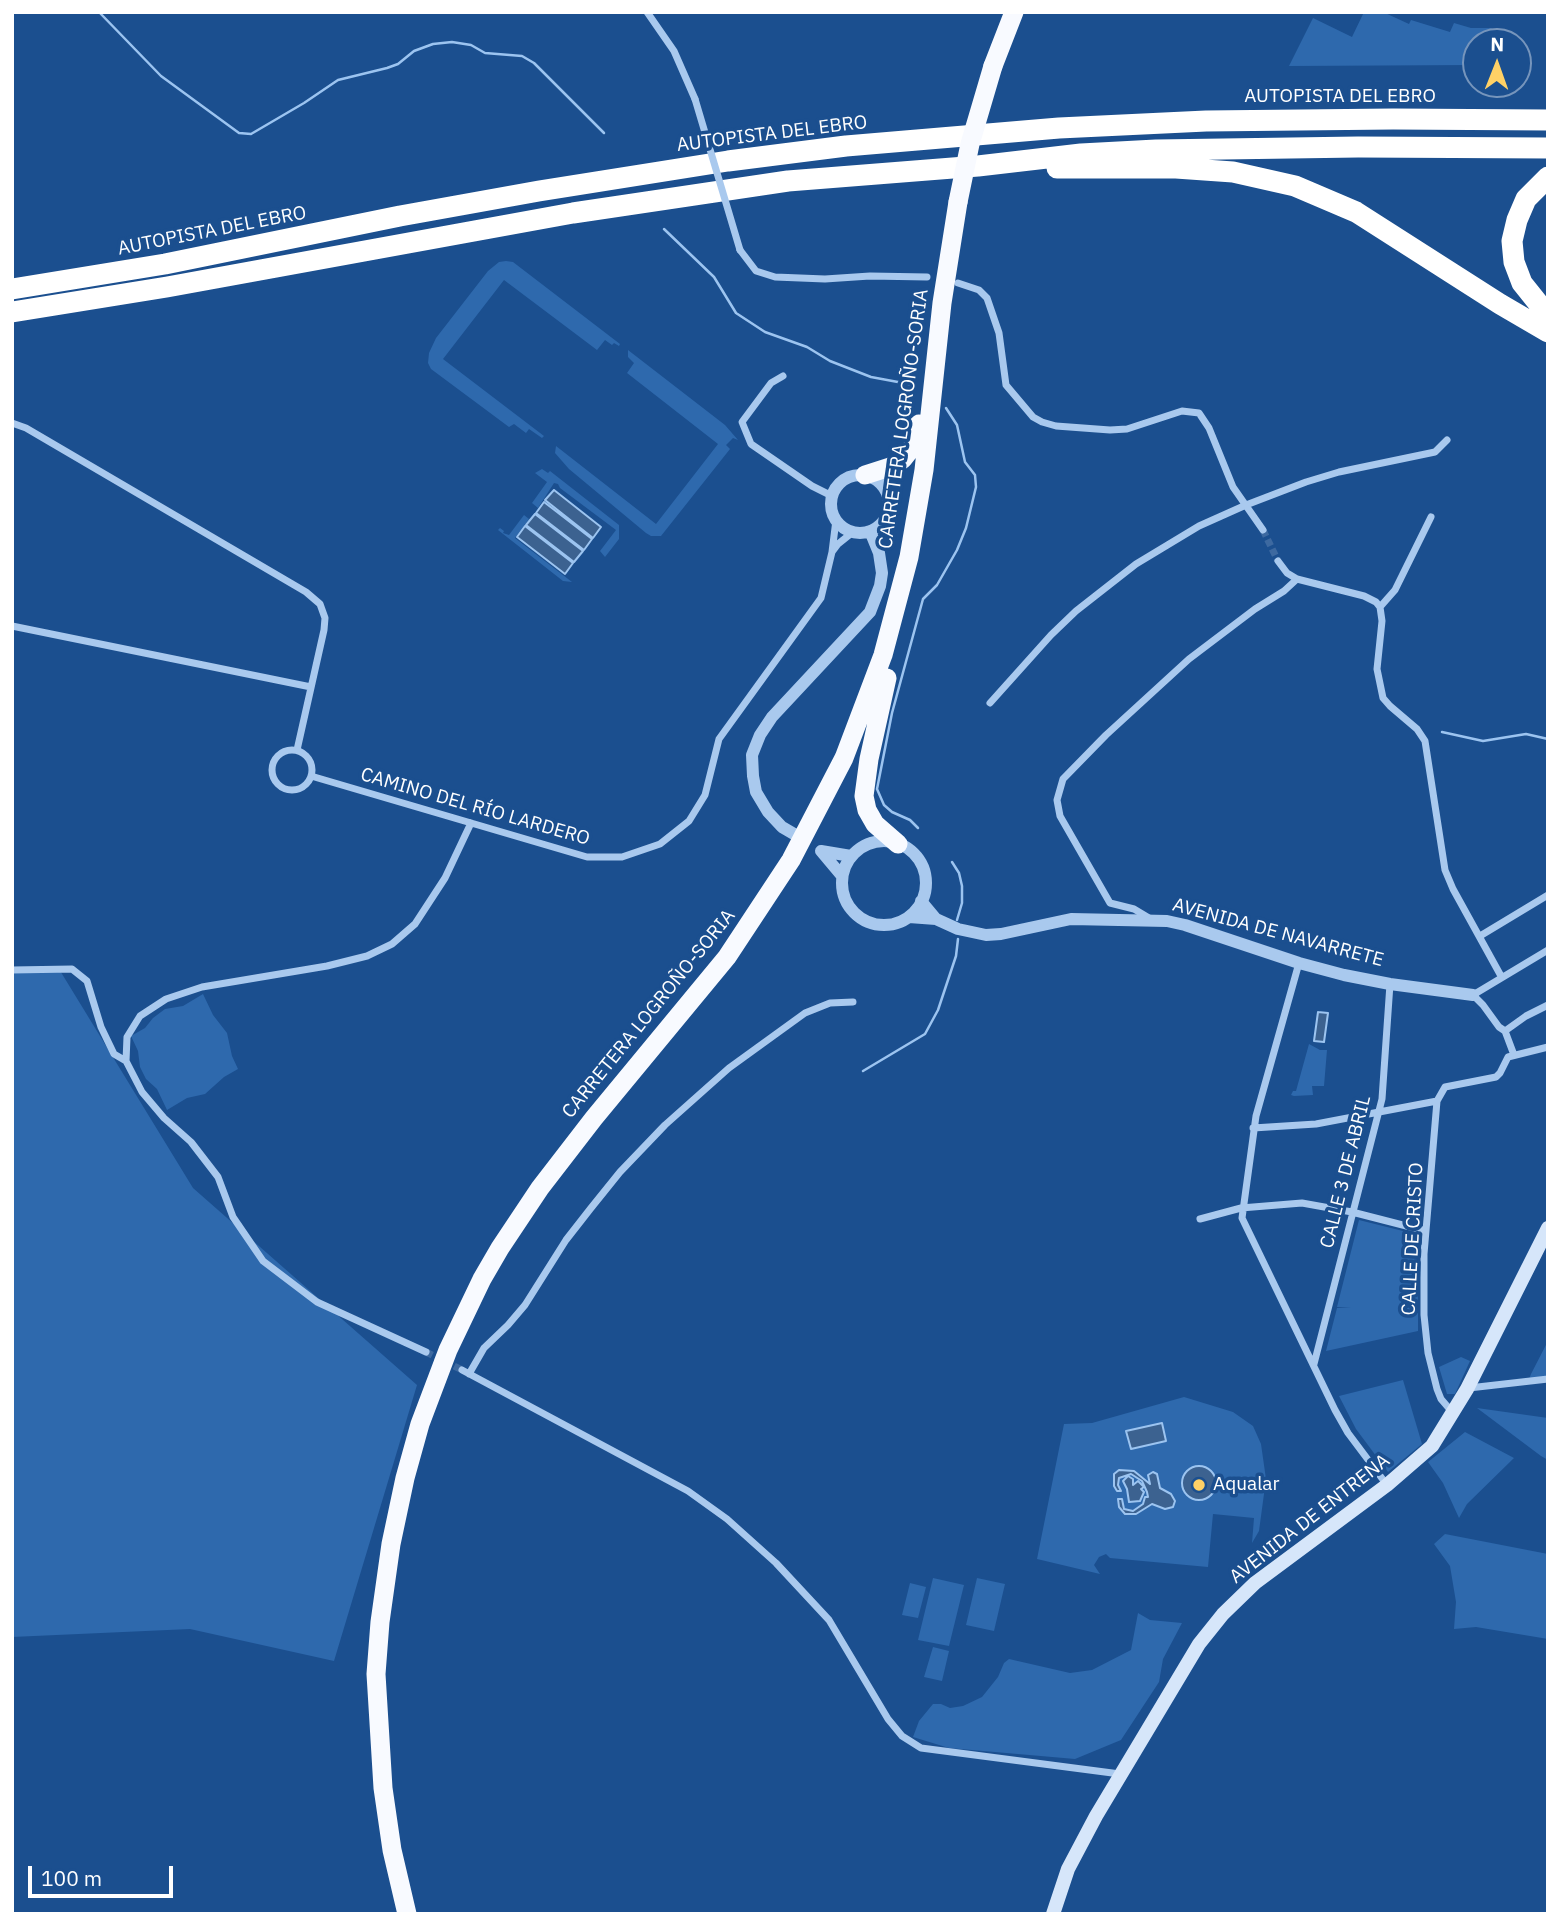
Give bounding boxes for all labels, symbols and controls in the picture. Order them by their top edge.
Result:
north arrow [1462,28,1532,98]
text: N [1490,32,1504,56]
street label: AUTOPISTA DEL EBRO [1244,86,1436,108]
street label: AUTOPISTA DEL EBRO [675,111,869,157]
street label: AUTOPISTA DEL EBRO [116,202,308,260]
street label: CARRETERA LOGROÑO-SORIA [874,288,934,550]
street label: CAMINO DEL RÍO LARDERO [358,763,592,851]
street label: AVENIDA DE NAVARRETE [1170,894,1386,972]
street label: CARRETERA LOGROÑO-SORIA [558,905,740,1123]
street label: CALLE 3 DE ABRIL [1316,1093,1376,1251]
street label: CALLE DE CRISTO [1398,1162,1428,1316]
street label: AVENIDA DE ENTRENA [1225,1449,1395,1589]
place label: Aqualar [1213,1474,1279,1496]
marker: Aqualar [1191,1477,1207,1493]
scale bar [32,1853,177,1897]
text: 100 m [41,1864,102,1892]

